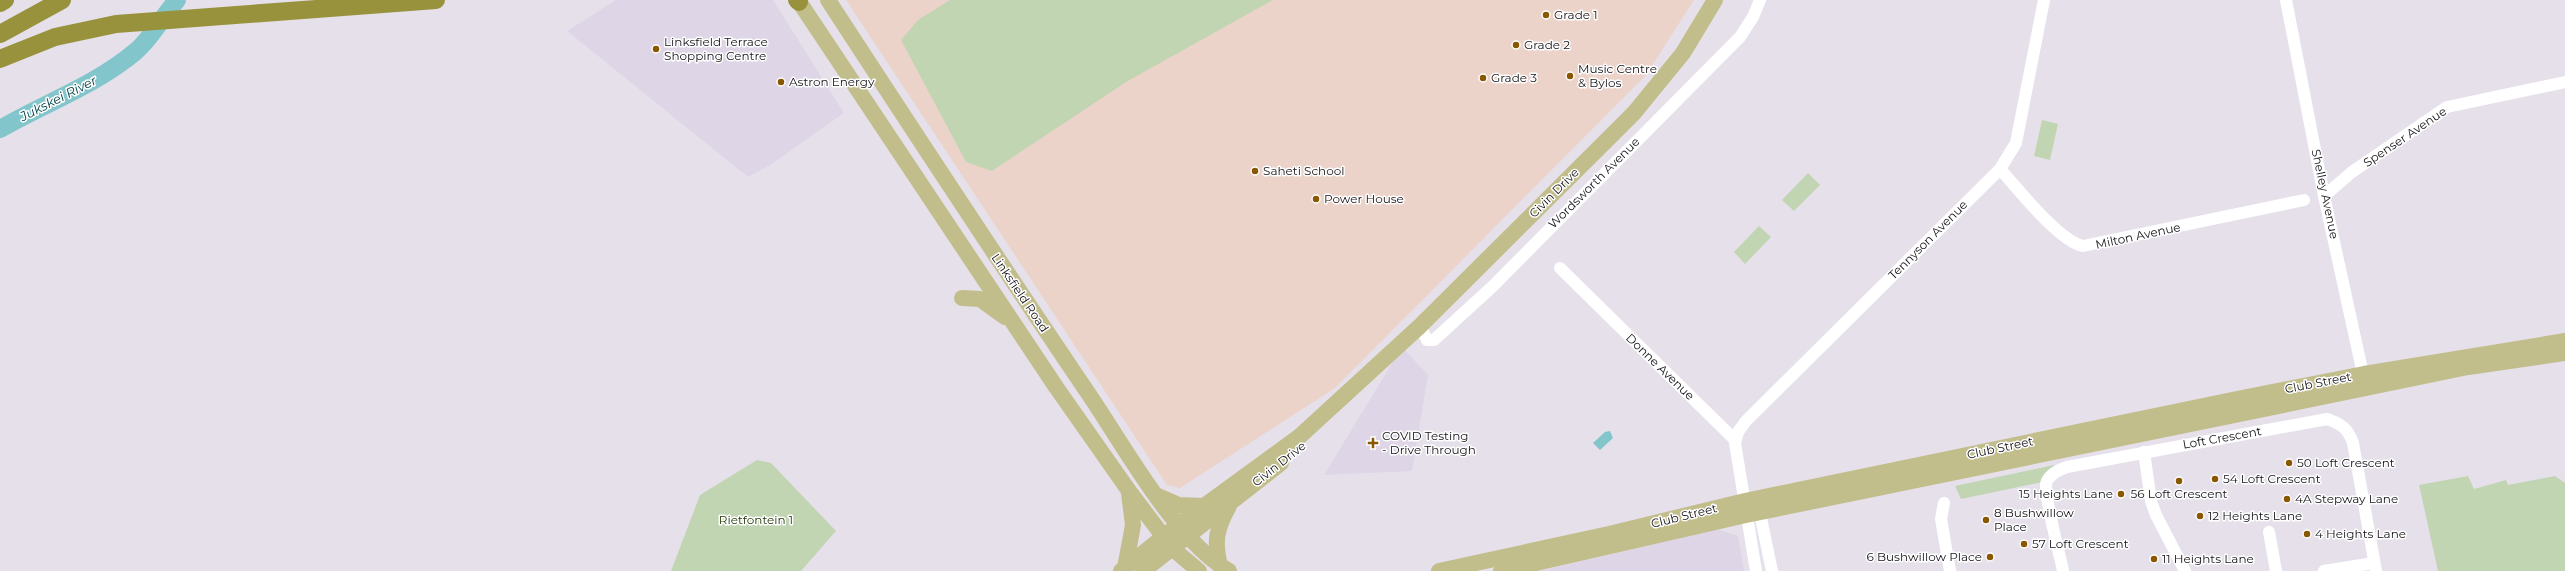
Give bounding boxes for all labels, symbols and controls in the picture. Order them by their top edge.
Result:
place label: Grade 1 [1554,7,1598,22]
marker: Grade 1 [1541,10,1551,20]
place label: Linksfield Terrace Shopping Centre [664,34,768,63]
place label: Grade 2 [1524,37,1570,52]
marker: Grade 2 [1511,40,1521,50]
marker: Linksfield Terrace Shopping Centre [651,44,661,54]
place label: Music Centre & Bylos [1578,61,1657,90]
place label: Grade 3 [1491,70,1537,85]
water label: Jukskei River [16,71,100,125]
marker: Music Centre & Bylos [1565,71,1575,81]
marker: Grade 3 [1478,73,1488,83]
place label: Astron Energy [789,74,875,89]
marker: Astron Energy [776,77,786,87]
street label: Spenser Avenue [2360,103,2449,170]
street label: Wordsworth Avenue [1545,134,1642,231]
street label: Shelley Avenue [2309,148,2342,240]
place label: Saheti School [1263,163,1345,178]
street label: Civin Drive [1526,165,1582,221]
marker: Saheti School [1250,166,1260,176]
place label: Power House [1324,191,1404,206]
marker: Power House [1311,194,1321,204]
street label: Tennyson Avenue [1885,197,1970,282]
street label: Milton Avenue [2094,219,2182,252]
street label: Linksfield Road [989,251,1052,335]
street label: Donne Avenue [1623,330,1698,403]
street label: Club Street [2283,369,2353,396]
street label: Loft Crescent [2181,423,2263,452]
place label: COVID Testing - Drive Through [1382,428,1476,457]
street label: Club Street [1965,433,2035,462]
marker: COVID Testing - Drive Through [1367,437,1379,449]
street label: Civin Drive [1249,438,1309,489]
place label: 50 Loft Crescent [2297,455,2395,470]
marker: 50 Loft Crescent [2284,458,2294,468]
place label: 54 Loft Crescent [2223,471,2321,486]
marker: 54 Loft Crescent [2210,474,2220,484]
marker: 56 Loft Crescent [2174,476,2184,486]
place label: 15 Heights Lane [2019,486,2113,501]
place label: 56 Loft Crescent [2131,486,2228,501]
marker: 15 Heights Lane [2116,489,2126,499]
place label: 4A Stepway Lane [2295,491,2398,506]
marker: 4A Stepway Lane [2282,494,2292,504]
street label: Club Street [1649,500,1718,531]
place label: 8 Bushwillow Place [1994,505,2074,534]
place label: 12 Heights Lane [2208,508,2302,523]
marker: 12 Heights Lane [2195,511,2205,521]
park label: Rietfontein 1 [719,512,793,527]
marker: 8 Bushwillow Place [1981,515,1991,525]
place label: 4 Heights Lane [2315,526,2406,541]
marker: 4 Heights Lane [2302,529,2312,539]
place label: 57 Loft Crescent [2032,536,2129,551]
marker: 57 Loft Crescent [2019,539,2029,549]
place label: 6 Bushwillow Place [1866,549,1982,564]
place label: 11 Heights Lane [2162,551,2254,566]
marker: 6 Bushwillow Place [1985,552,1995,562]
marker: 11 Heights Lane [2149,554,2159,564]

